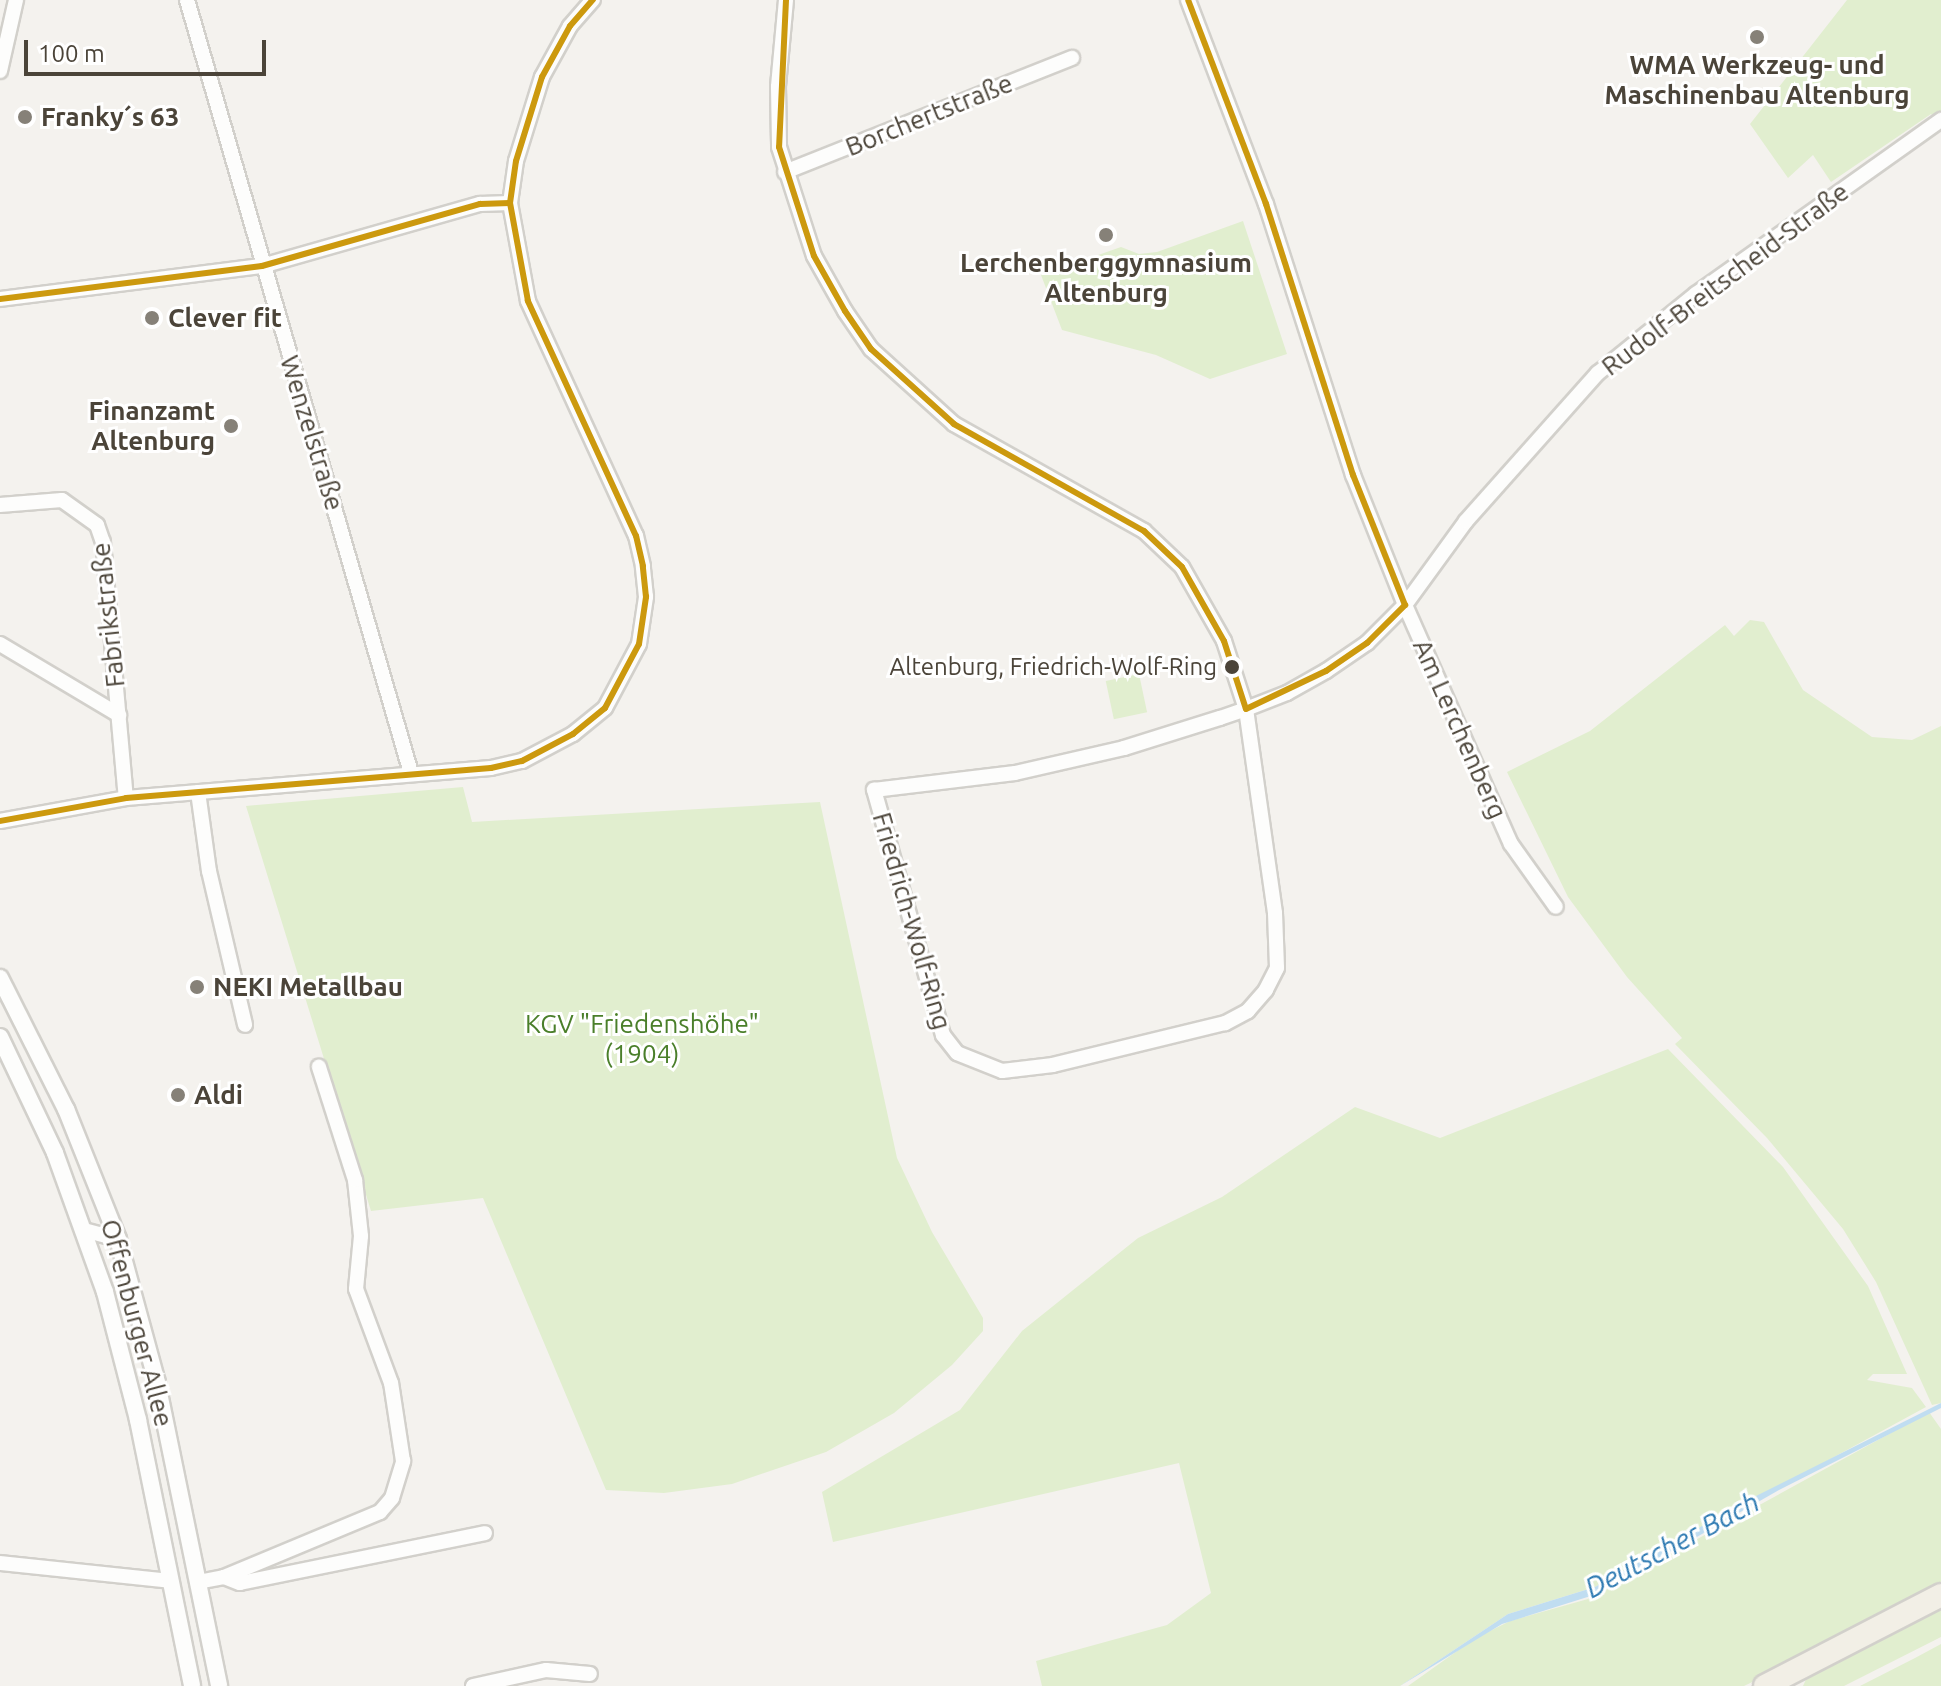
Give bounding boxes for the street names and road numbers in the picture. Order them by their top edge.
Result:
street label: Borchertstraße [841,67,1017,163]
street label: Rudolf-Breitscheid-Straße [1595,176,1855,382]
street label: Wenzelstraße [274,352,350,514]
street label: Fabrikstraße [85,541,131,689]
street label: Am Lerchenberg [1406,634,1514,824]
street label: Friedrich-Wolf-Ring [866,809,958,1033]
street label: Offenburger Allee [94,1216,180,1430]

